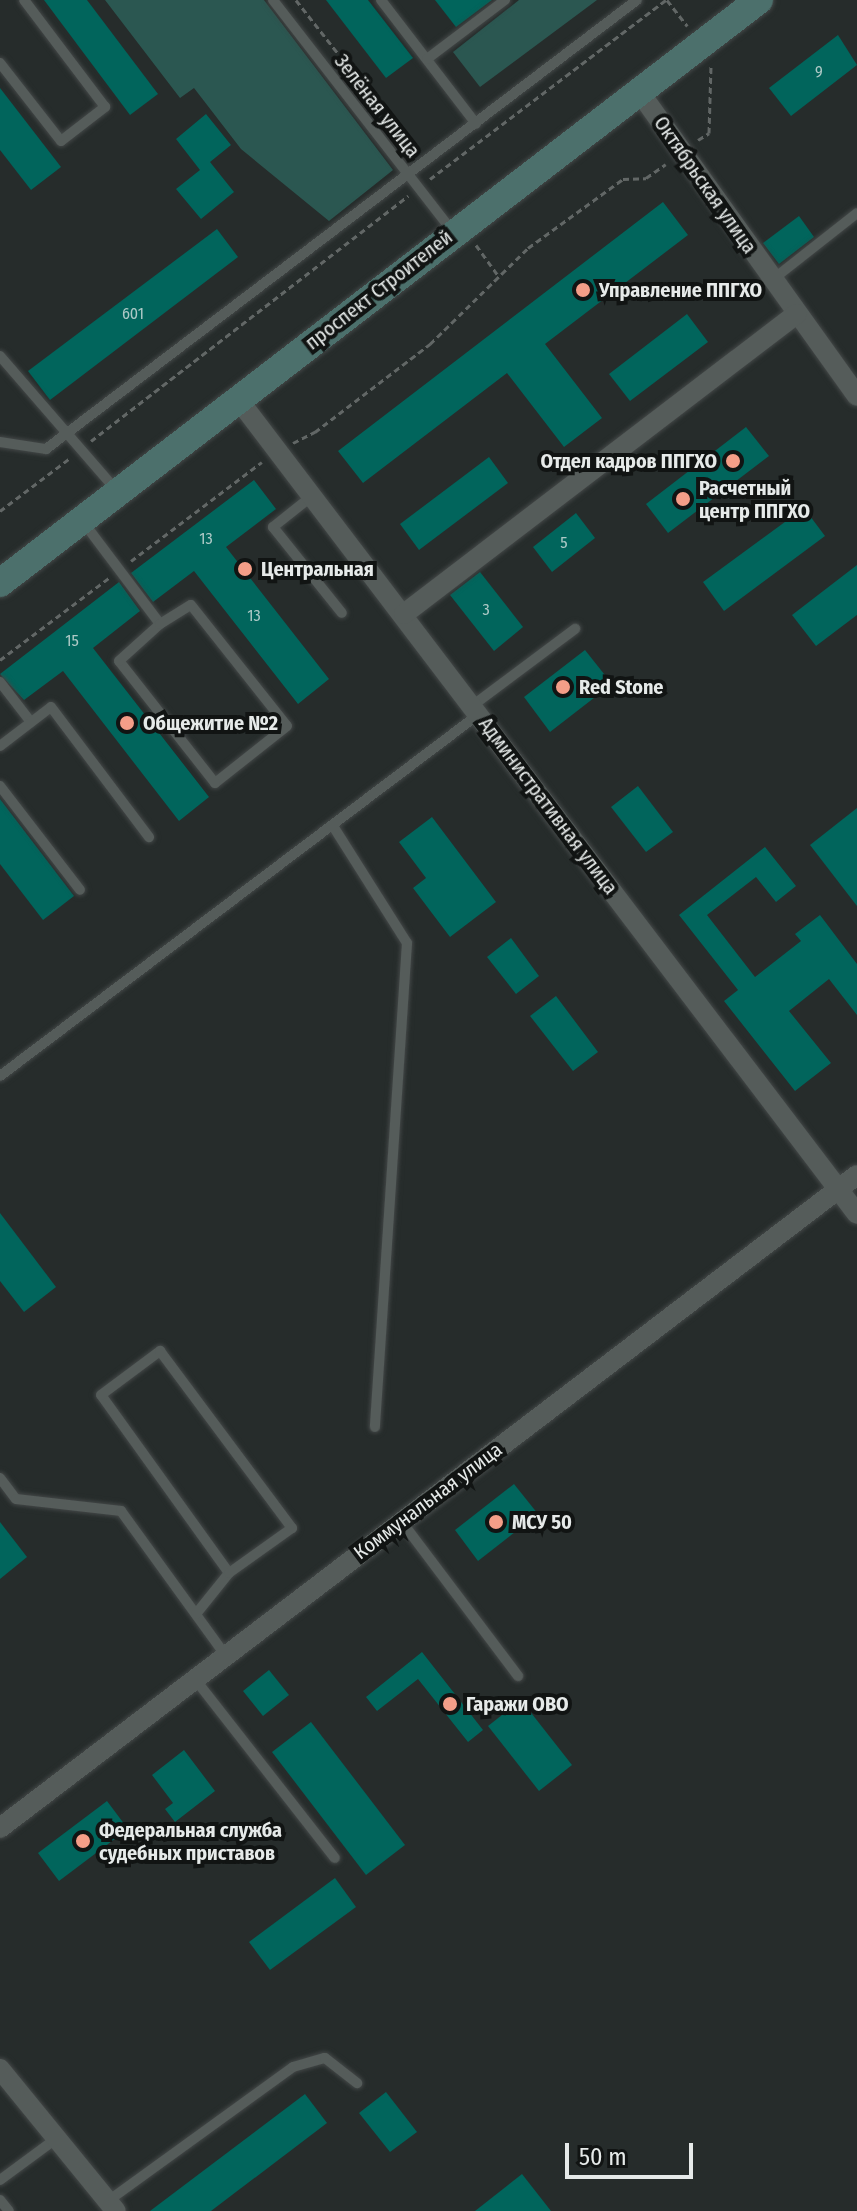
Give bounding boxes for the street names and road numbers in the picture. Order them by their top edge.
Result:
street label: Зелёная улица [329,50,425,162]
street label: Октябрьская улица [649,112,761,258]
street label: проспект Строителей [301,225,457,355]
street label: Административная улица [474,713,622,899]
street label: Коммунальная улица [349,1437,507,1565]

